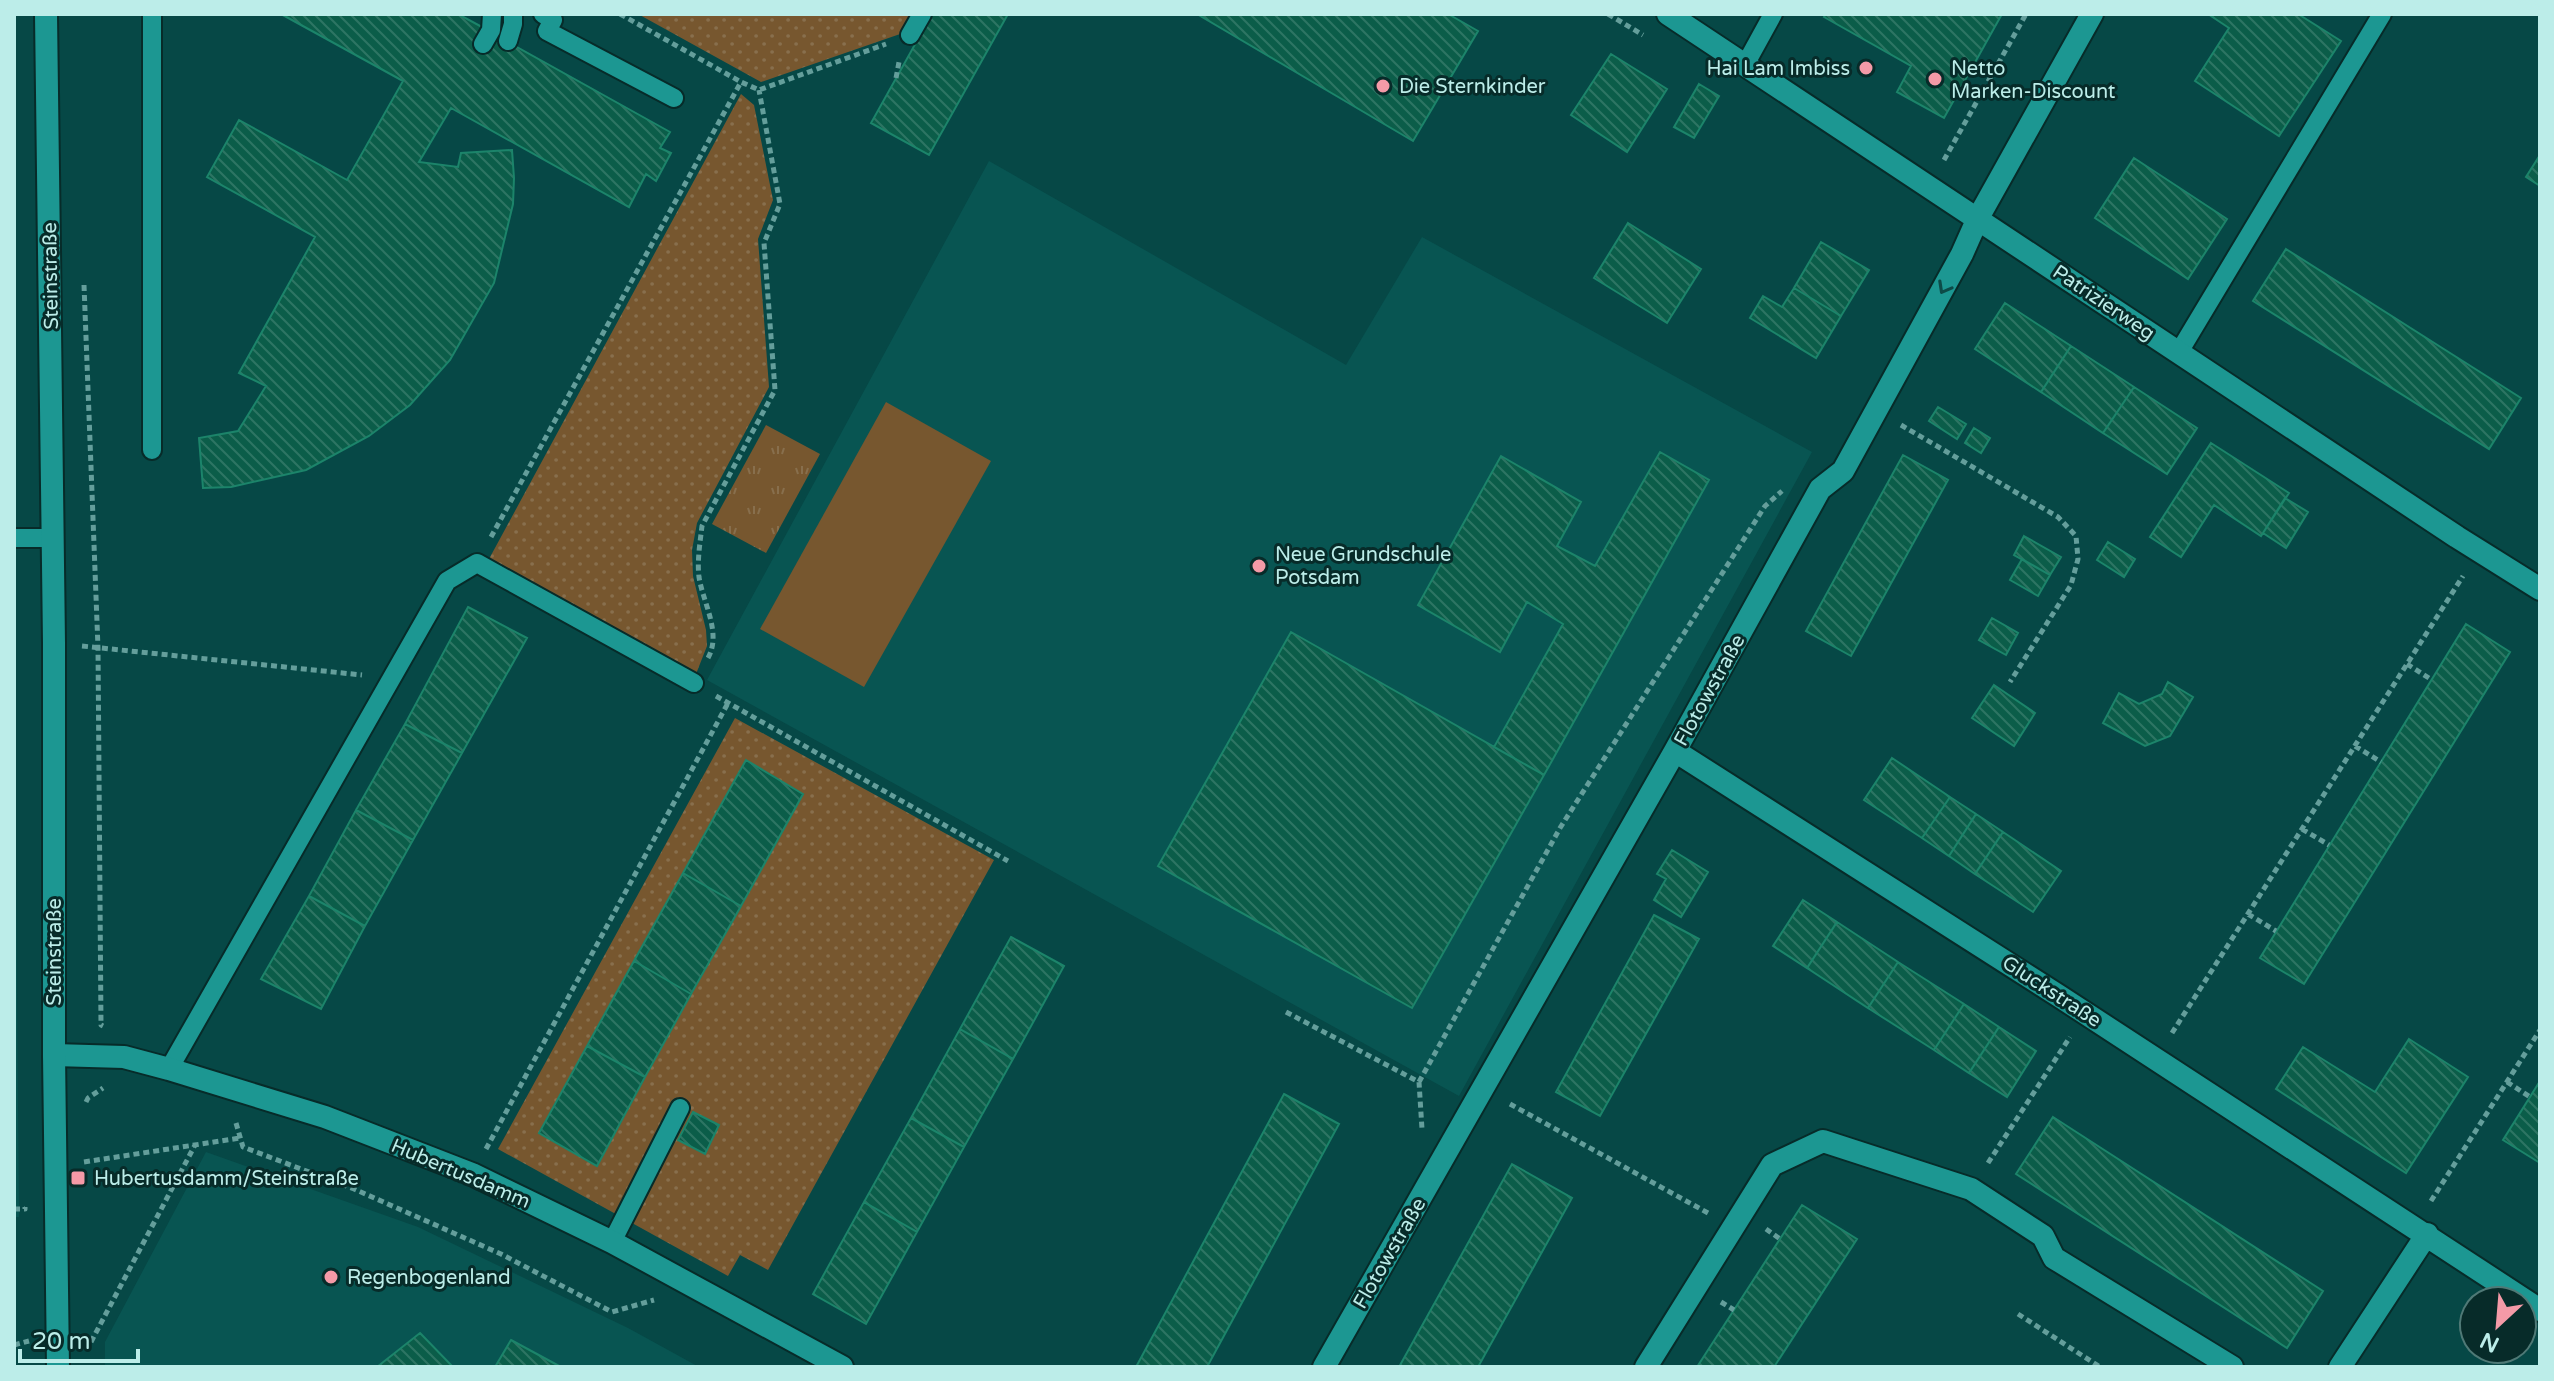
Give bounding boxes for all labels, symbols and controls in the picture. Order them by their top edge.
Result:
place label: Hai Lam Imbiss [1707,57,1850,81]
place label: Netto Marken-Discount [1951,57,2116,104]
marker: Hai Lam Imbiss [1857,59,1875,77]
marker: Netto Marken-Discount [1926,70,1944,88]
place label: Die Sternkinder [1399,75,1546,99]
marker: Die Sternkinder [1374,77,1392,95]
street label: Steinstraße [38,222,64,330]
street label: Patrizierweg [2048,260,2159,346]
one-way arrow [1938,279,1953,294]
place label: Neue Grundschule Potsdam [1275,543,1451,590]
marker: Neue Grundschule Potsdam [1250,557,1268,575]
street label: Flotowstraße [1669,630,1750,751]
street label: Steinstraße [43,898,67,1006]
street label: Gluckstraße [1997,951,2106,1033]
street label: Hubertusdamm [388,1134,534,1214]
place label: Hubertusdamm/Steinstraße [94,1167,359,1191]
marker: Hubertusdamm/Steinstraße [69,1169,87,1187]
street label: Flotowstraße [1348,1194,1431,1313]
place label: Regenbogenland [347,1266,511,1290]
marker: Regenbogenland [322,1268,340,1286]
north arrow [2458,1285,2538,1365]
scale bar [20,1313,138,1363]
text: 20 m [32,1327,90,1356]
text: N [2476,1327,2503,1358]

